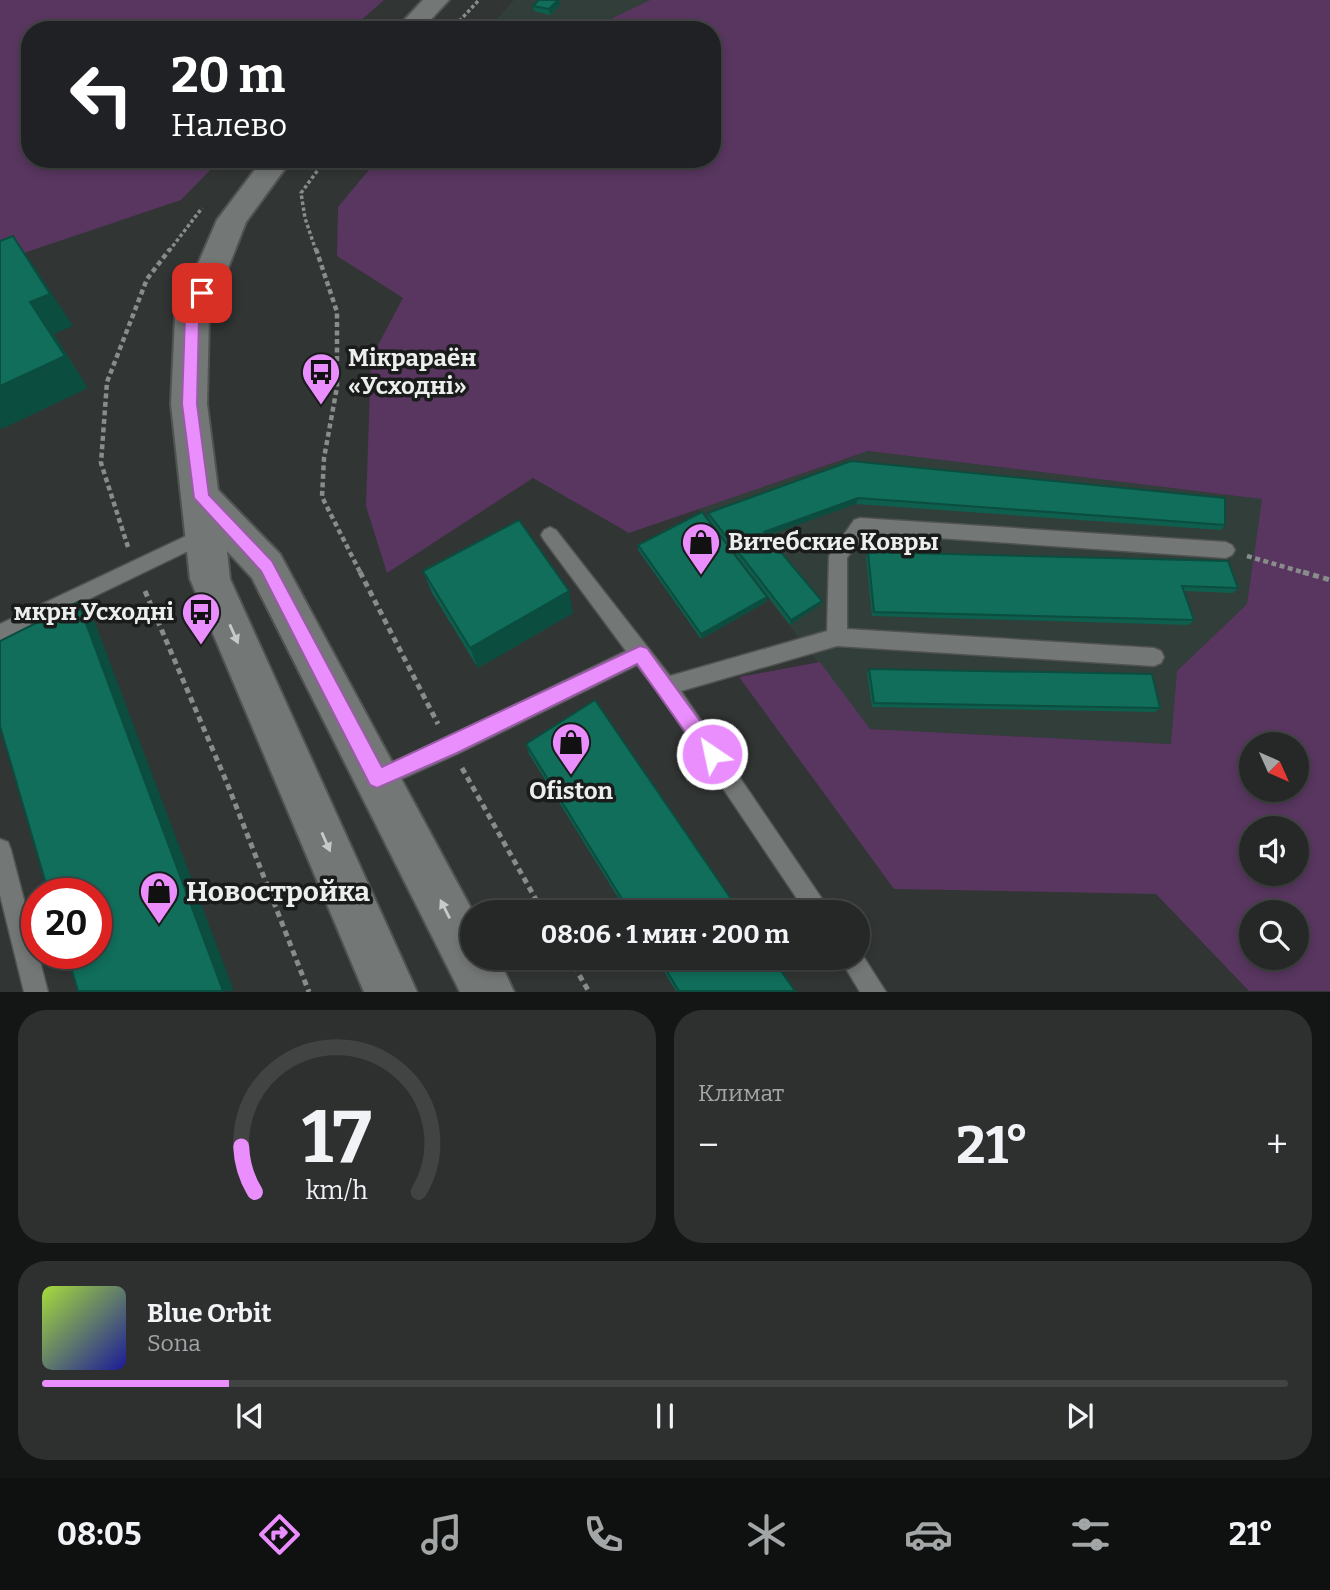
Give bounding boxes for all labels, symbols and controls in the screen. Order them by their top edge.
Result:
text: 20 m [171,46,285,105]
icon: left [56,49,147,140]
text: Налево [171,106,287,144]
pin [172,263,232,323]
icon: arrive [183,274,221,312]
place label: Мікрараён «Усходні» [348,344,476,400]
bus stop icon: Мікрараён «Усходні» [300,351,342,406]
shop icon: Витебские Ковры [680,521,722,576]
place label: Витебские Ковры [728,528,939,556]
bus stop icon: мкрн Усходні [180,591,222,646]
place label: мкрн Усходні [14,598,174,626]
one-way arrow [228,624,240,644]
position arrow [675,717,749,791]
shop icon: Ofiston [550,721,592,776]
north arrow [1239,732,1309,802]
map controls [1239,732,1309,970]
place label: Ofiston [529,777,614,805]
button: sound [1239,816,1309,886]
one-way arrow [321,832,332,853]
shop icon: Новостройка [138,870,180,925]
place label: Новостройка [186,875,370,908]
speed limit sign: 20 [21,878,112,969]
one-way arrow [439,899,450,919]
button: search [1239,900,1309,970]
text: 08:06 · 1 мин · 200 m [541,919,789,950]
text: Климат [698,1079,784,1107]
text: 17 [302,1095,372,1182]
text: 21° [956,1114,1029,1177]
text: − [698,1122,719,1168]
text: + [1266,1122,1288,1168]
text: km/h [306,1176,368,1206]
text: Blue Orbit [147,1298,271,1329]
text: Sona [147,1329,201,1357]
icon: previous [231,1397,269,1435]
icon: pause [646,1397,684,1435]
icon: next [1061,1397,1099,1435]
icon: directions [255,1510,304,1559]
icon: music [417,1510,466,1559]
icon: phone [579,1510,628,1559]
icon: climate [742,1510,791,1559]
icon: car [904,1510,953,1559]
icon: filters [1066,1510,1115,1559]
text: 08:05 [57,1515,142,1553]
text: 21° [1229,1515,1273,1553]

